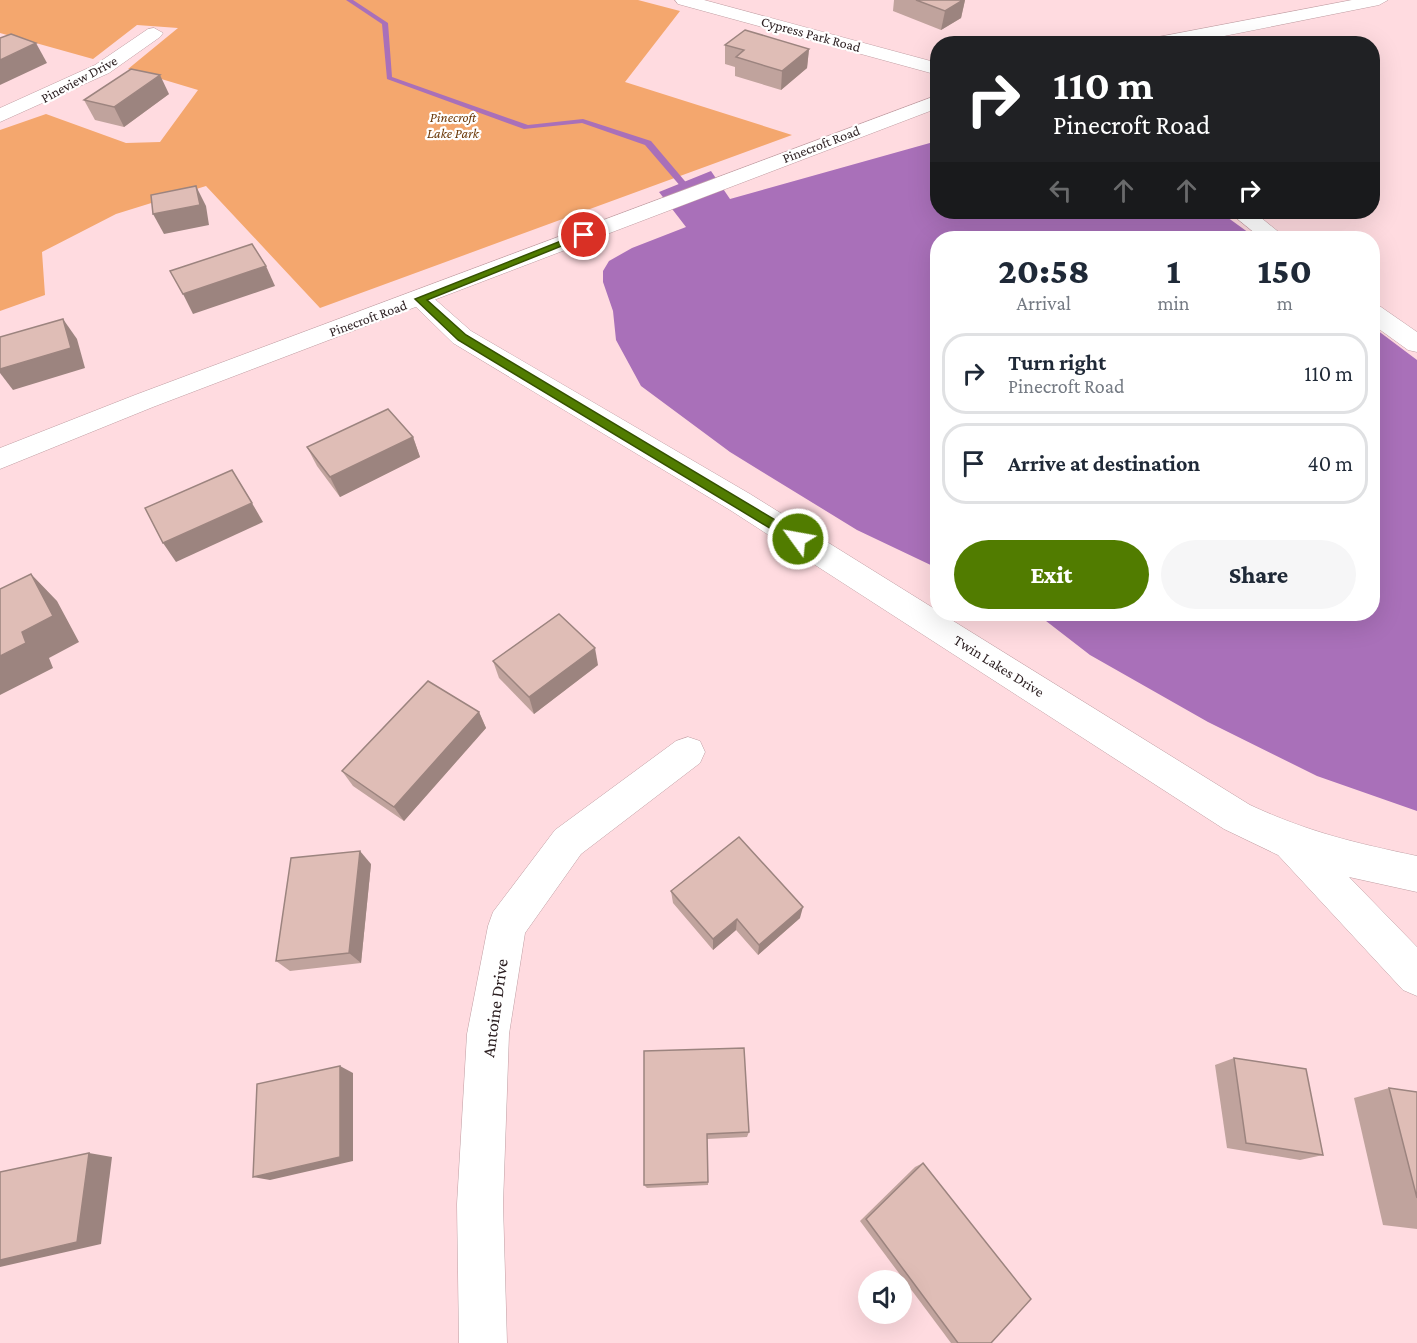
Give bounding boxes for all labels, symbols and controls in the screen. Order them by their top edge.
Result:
street label: Cypress Park Road [760,13,863,55]
street label: Pineview Drive [38,52,120,106]
icon: right [954,60,1032,138]
text: 110 m [1053,61,1154,108]
park label: Pinecroft Lake Park [427,109,480,141]
text: Pinecroft Road [1053,110,1210,140]
street label: Pinecroft Road [780,122,863,166]
icon: left [1044,174,1077,207]
icon: ahead [1107,174,1140,207]
icon: ahead [1170,174,1203,207]
icon: right [1233,174,1266,207]
pin [558,209,609,260]
icon: arrive [567,218,600,251]
text: 20:58 [998,251,1090,291]
text: 1 [1166,251,1181,291]
text: 150 [1258,251,1312,291]
text: Arrival [1017,292,1071,314]
text: min [1157,292,1190,314]
text: m [1277,292,1293,314]
street label: Pinecroft Road [327,296,410,339]
text: Turn right [1008,350,1106,375]
icon: right [957,357,990,390]
text: 110 m [1304,361,1353,386]
text: Pinecroft Road [1008,375,1125,397]
icon: arrive [957,447,990,480]
text: Arrive at destination [1008,451,1200,476]
text: 40 m [1308,451,1353,476]
position arrow [766,507,830,571]
button: Exit [954,540,1149,609]
button: Share [1161,540,1356,609]
street label: Twin Lakes Drive [951,632,1047,700]
street label: Antoine Drive [478,957,512,1059]
map controls [858,1270,912,1324]
button: sound [858,1270,912,1324]

